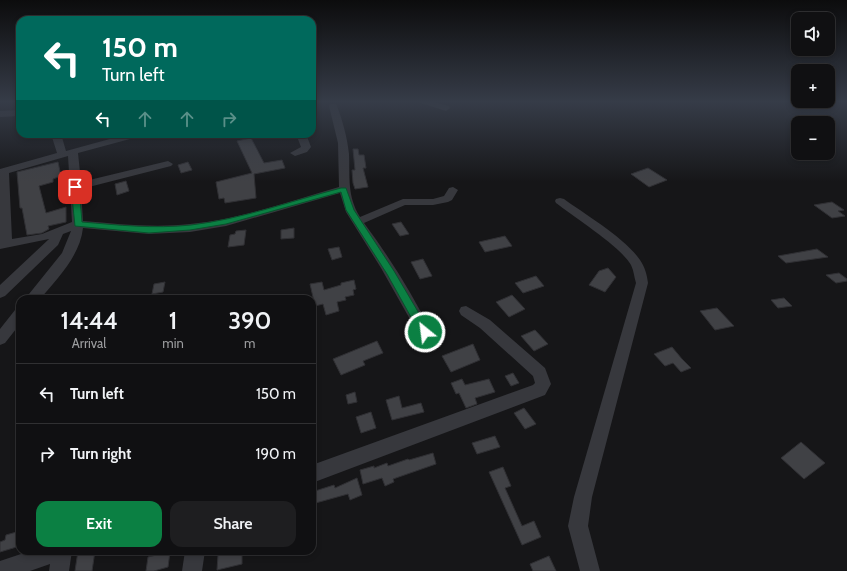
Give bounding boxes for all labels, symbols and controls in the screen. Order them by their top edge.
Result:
map controls [791,12,835,160]
button: sound [791,12,835,56]
text: 150 m [102,30,178,64]
icon: left [36,32,88,84]
text: Turn left [102,64,165,86]
button: + [791,64,835,108]
icon: left [92,108,114,130]
icon: ahead [134,108,156,130]
icon: ahead [176,108,198,130]
icon: right [218,108,240,130]
button: − [791,116,835,160]
pin [58,170,92,204]
icon: arrive [64,176,86,198]
text: 14:44 [60,306,118,335]
text: 1 [169,306,177,335]
text: 390 [228,306,272,335]
position arrow [404,311,446,353]
text: Arrival [72,335,106,351]
text: min [162,335,184,351]
text: m [244,335,256,351]
icon: left [36,383,58,405]
text: Turn left [70,385,124,403]
text: 150 m [256,385,296,403]
icon: right [36,443,58,465]
text: Turn right [70,445,131,463]
text: 190 m [256,445,296,463]
button: Exit [36,501,162,547]
button: Share [170,501,296,547]

